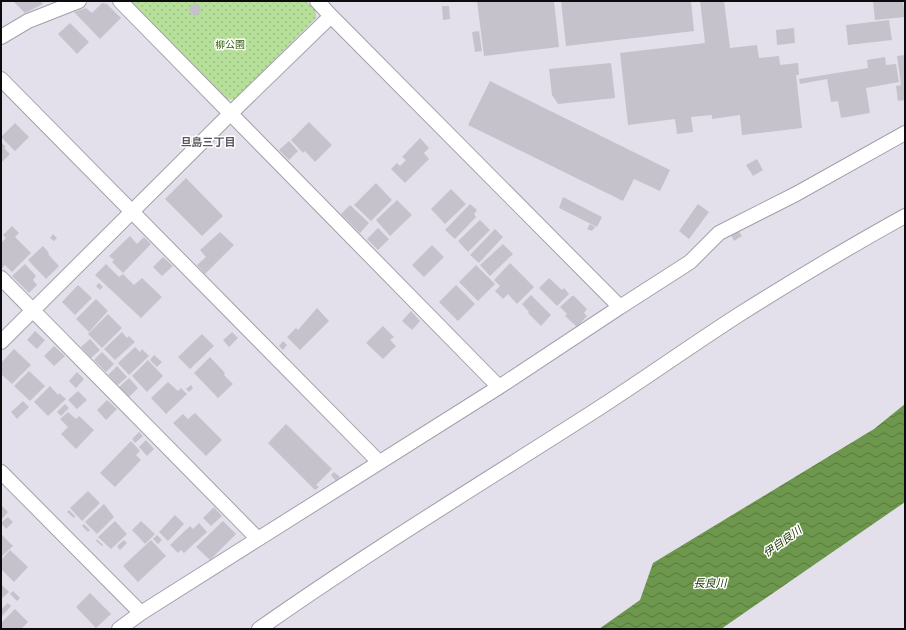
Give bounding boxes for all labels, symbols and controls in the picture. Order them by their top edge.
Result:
park label: 柳公園 [215,38,245,50]
district label: 旦島三丁目 [181,135,236,148]
water label: 伊自良川 [760,522,804,559]
water label: 長良川 [694,576,727,589]

